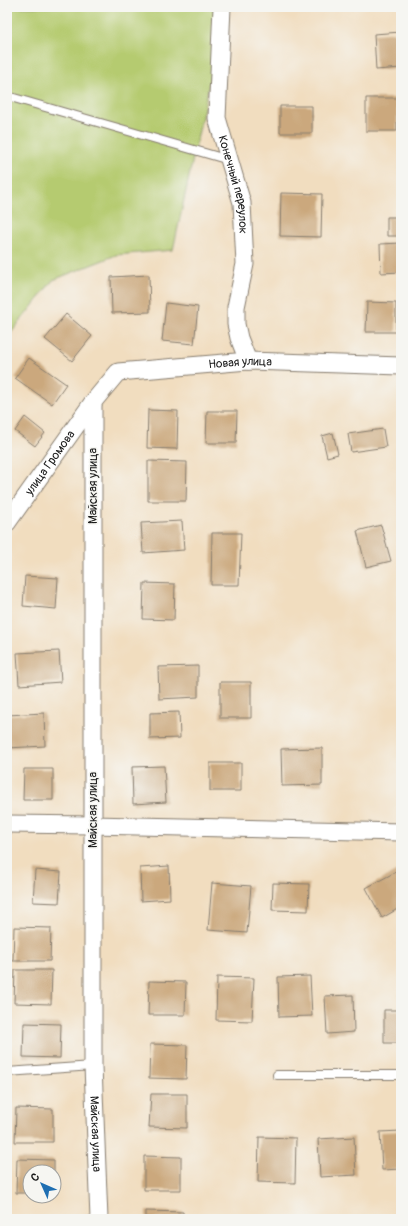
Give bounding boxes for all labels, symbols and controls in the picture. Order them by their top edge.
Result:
street label: Конечный переулок [215,133,251,234]
street label: Новая улица [208,353,273,372]
street label: улица Громова [21,427,78,499]
street label: Майская улица [86,448,101,524]
street label: Майская улица [86,772,101,848]
street label: Майская улица [87,1096,105,1173]
north arrow [22,1164,62,1204]
text: С [28,1170,42,1184]

